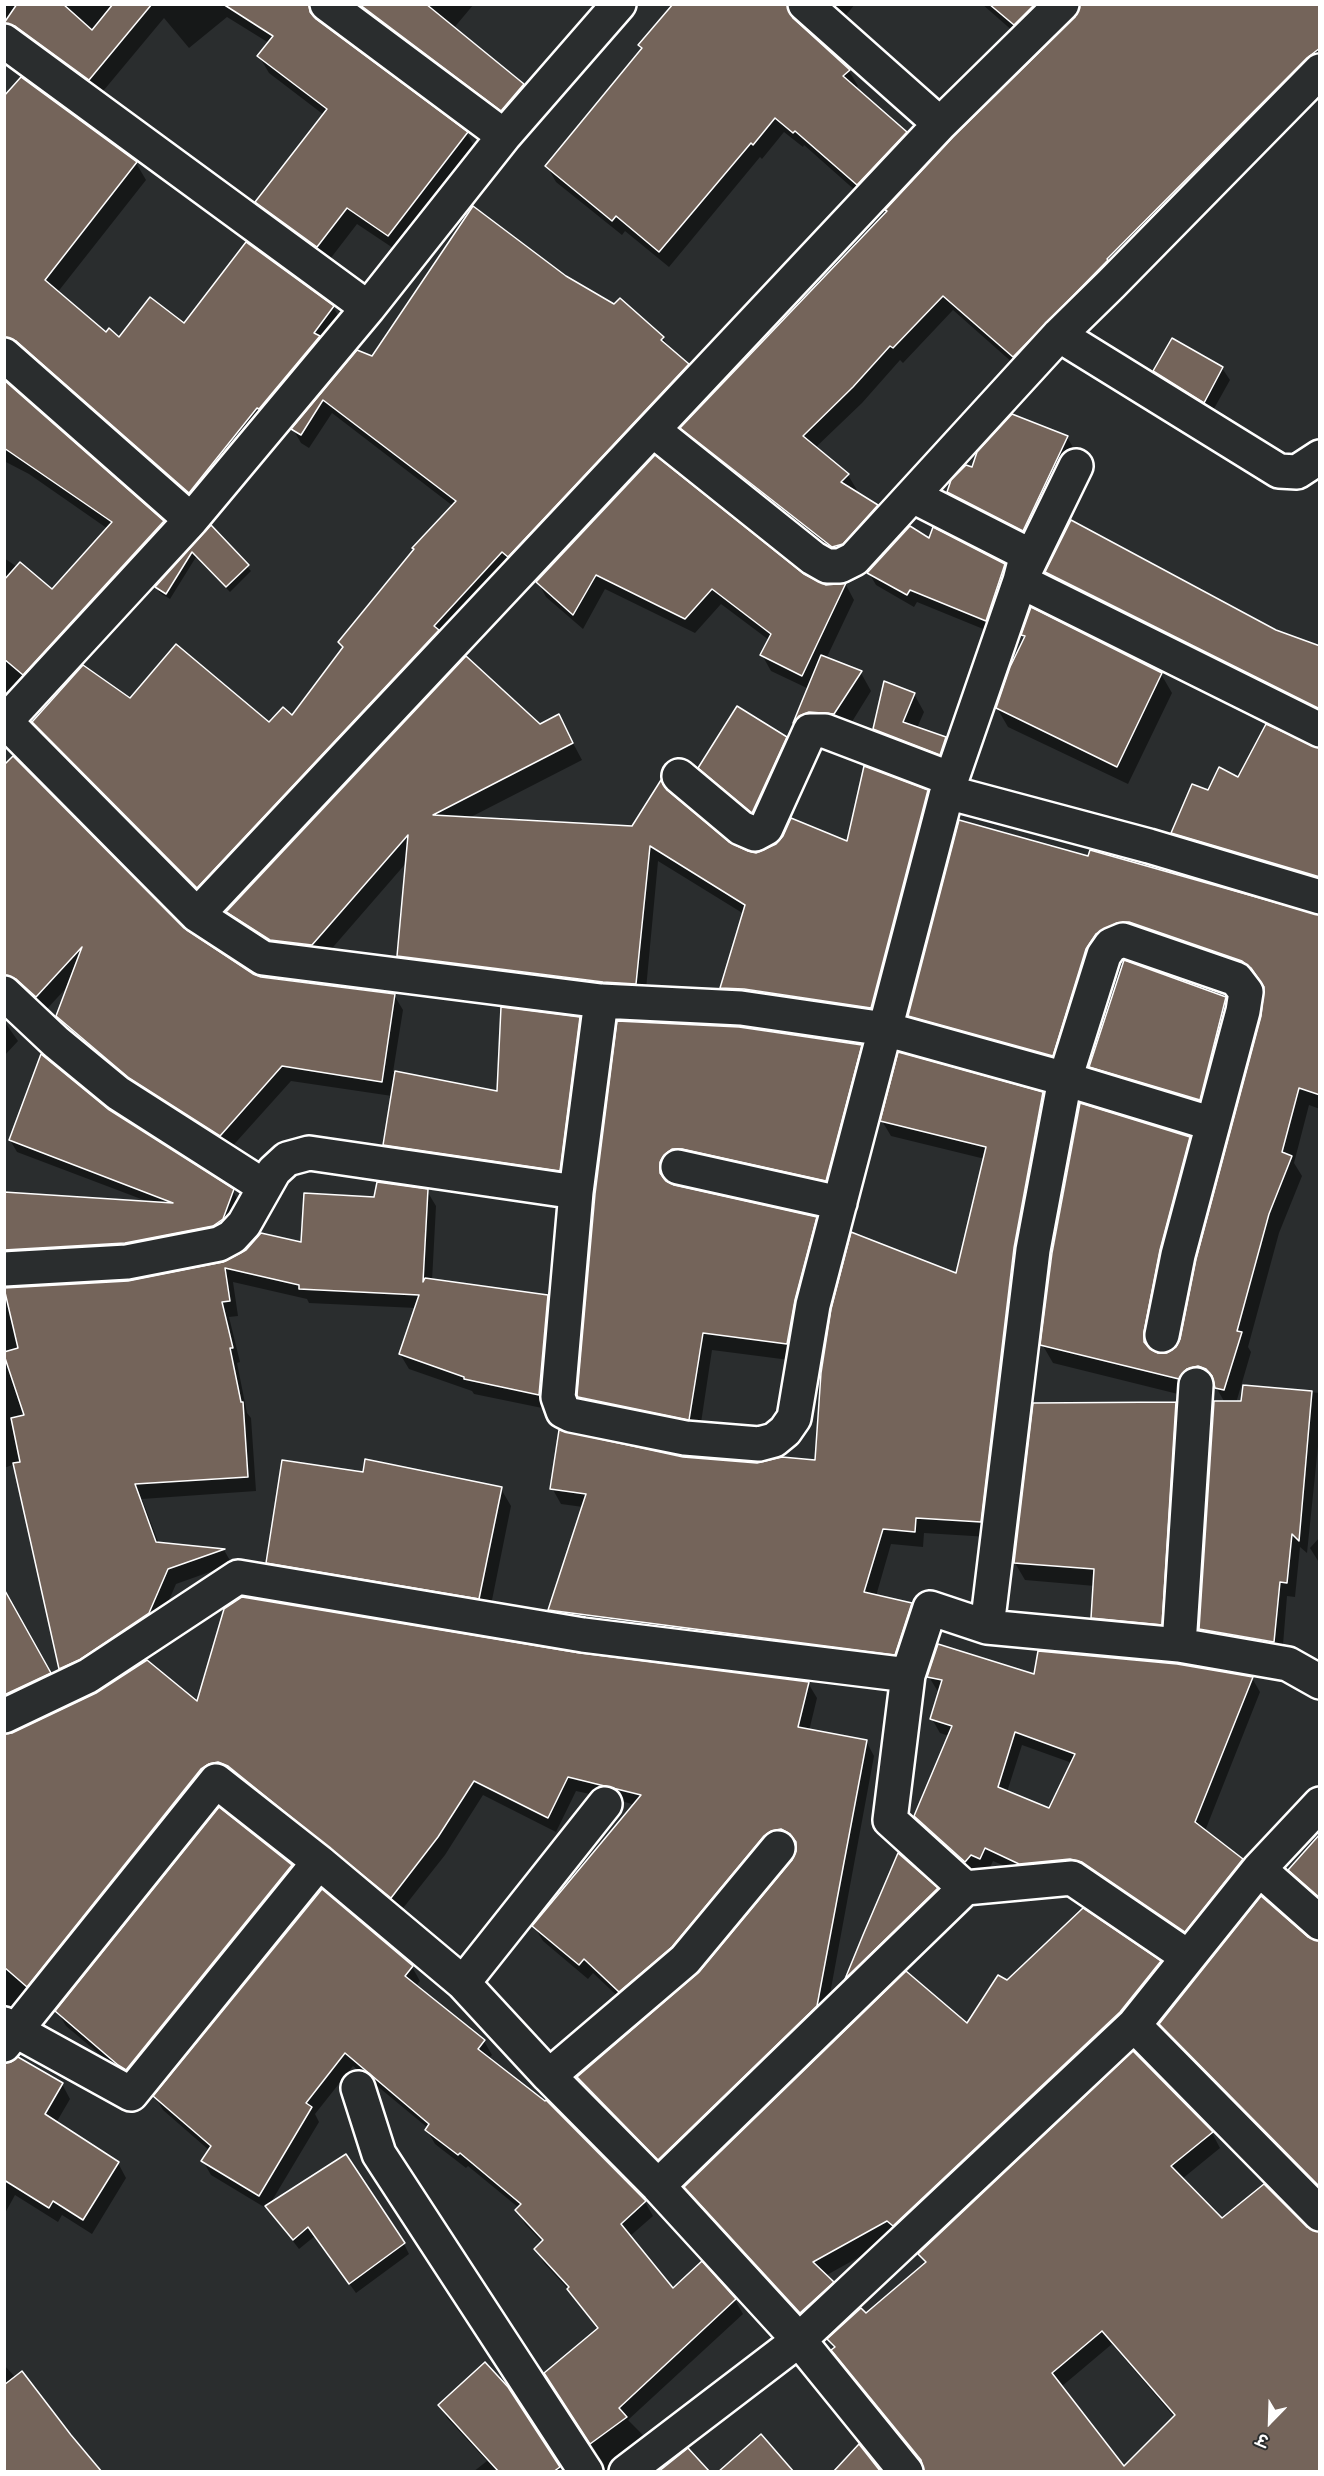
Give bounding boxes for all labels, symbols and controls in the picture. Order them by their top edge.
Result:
north arrow [1240,2392,1300,2452]
text: उ [1253,2425,1273,2452]

